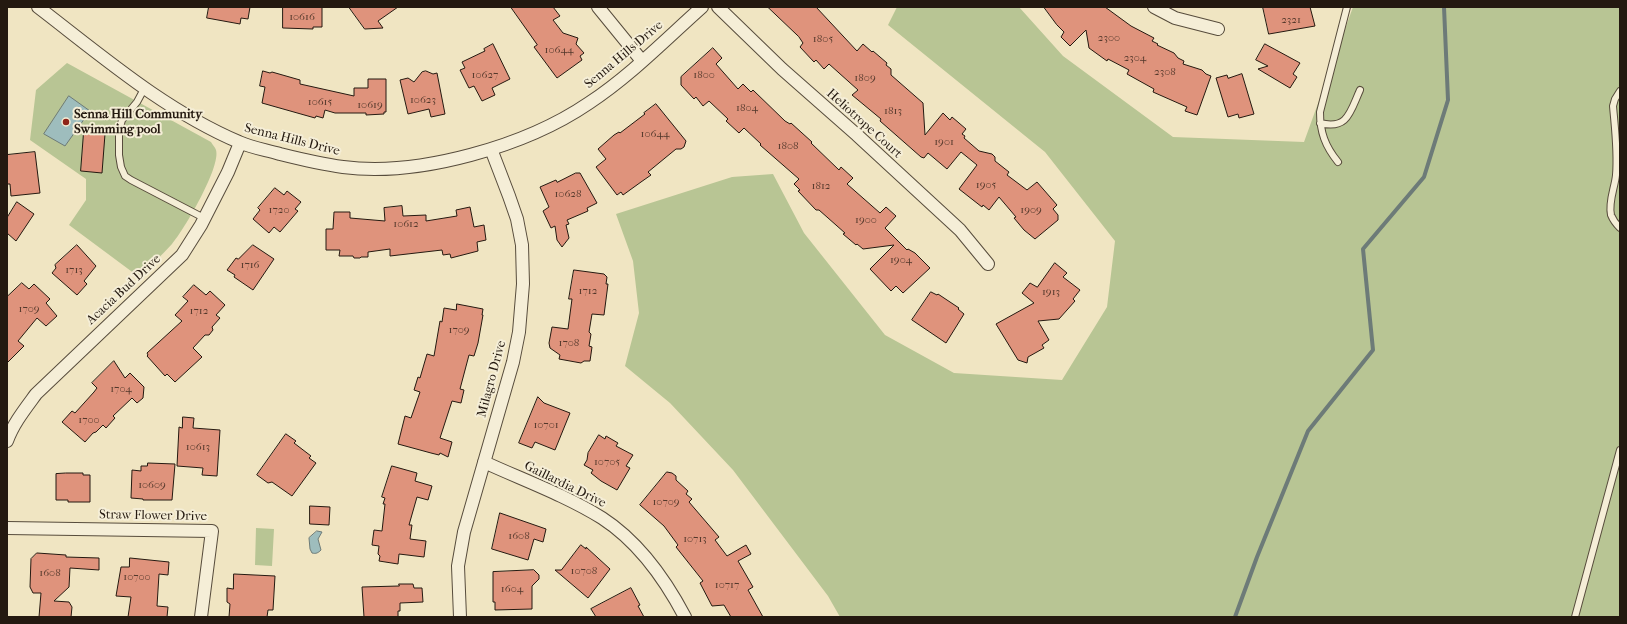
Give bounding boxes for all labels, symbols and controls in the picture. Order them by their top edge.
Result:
house number: 10616 [289,10,315,24]
house number: 2321 [1281,13,1301,27]
street label: Senna Hills Drive [582,18,666,92]
house number: 2300 [1098,31,1120,45]
house number: 1805 [813,32,833,46]
house number: 10644 [545,43,573,57]
house number: 2304 [1124,51,1146,65]
house number: 2308 [1154,65,1176,79]
house number: 10627 [472,68,498,82]
house number: 1800 [693,68,715,82]
house number: 1809 [854,71,876,85]
street label: Heliotrope Court [823,86,905,162]
house number: 10623 [410,93,436,107]
house number: 10615 [308,95,332,109]
house number: 10619 [357,98,383,112]
house number: 1804 [736,101,758,115]
house number: 1813 [884,104,902,118]
place label: Senna Hill Community Swimming pool [74,107,202,138]
marker: Senna Hill Community Swimming pool [61,117,71,127]
street label: Senna Hills Drive [243,121,341,159]
house number: 10644 [641,127,669,141]
house number: 1901 [934,135,954,149]
house number: 1808 [777,139,799,153]
house number: 1905 [976,178,996,192]
house number: 1812 [811,179,831,193]
house number: 10628 [554,187,582,201]
house number: 1720 [269,203,289,217]
house number: 1909 [1020,203,1042,217]
house number: 1900 [855,213,877,227]
house number: 10612 [393,217,419,231]
street label: Acacia Bud Drive [84,252,164,328]
house number: 1904 [890,253,912,267]
house number: 1716 [240,258,260,272]
house number: 1713 [65,263,83,277]
house number: 1712 [579,284,597,298]
house number: 1913 [1042,285,1060,299]
house number: 1709 [18,302,40,316]
house number: 1712 [190,304,208,318]
house number: 1709 [448,323,470,337]
house number: 1708 [559,336,579,350]
street label: Milagro Drive [474,339,510,419]
house number: 1704 [110,382,132,396]
house number: 1700 [78,413,100,427]
house number: 10701 [533,418,559,432]
house number: 10613 [186,440,210,454]
house number: 10705 [594,455,620,469]
street label: Gaillardia Drive [522,458,608,512]
house number: 10609 [138,478,166,492]
house number: 10709 [652,495,680,509]
street label: Straw Flower Drive [99,507,207,525]
house number: 1608 [508,529,530,543]
house number: 10713 [683,532,707,546]
house number: 10708 [571,564,597,578]
house number: 1608 [39,566,61,580]
house number: 10700 [123,570,151,584]
house number: 10717 [715,578,739,592]
house number: 1604 [501,582,523,596]

